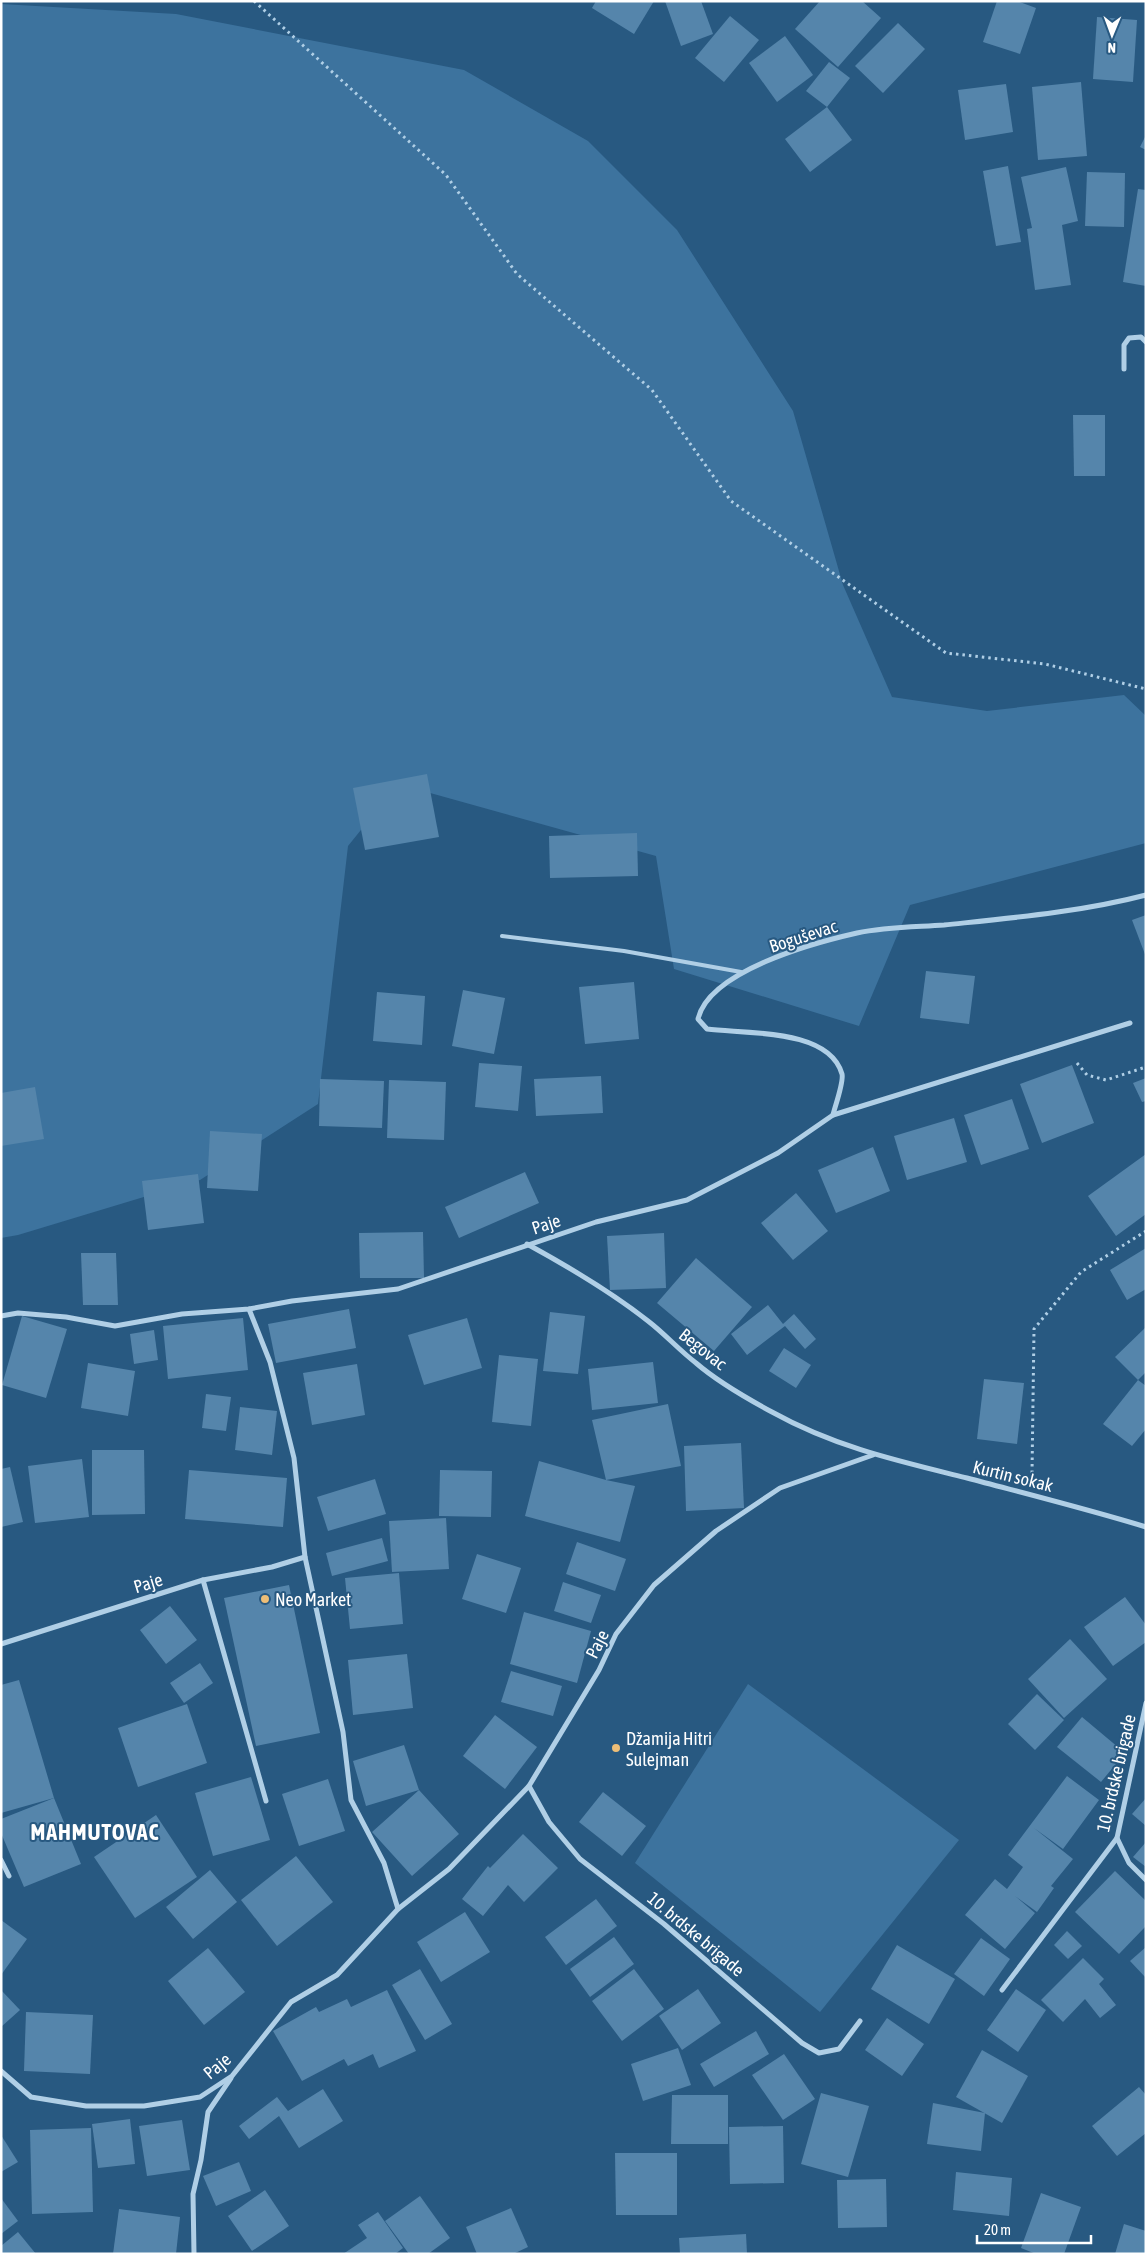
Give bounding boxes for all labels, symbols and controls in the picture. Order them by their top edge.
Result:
north arrow [1087,10,1137,60]
text: N [1108,40,1116,56]
street label: Boguševac [766,915,840,957]
street label: Paje [529,1210,563,1238]
street label: Begovac [675,1324,731,1374]
street label: Kurtin sokak [971,1456,1055,1496]
street label: Paje [131,1569,165,1597]
place label: Neo Market [275,1589,351,1610]
marker: Neo Market [259,1593,271,1605]
street label: Paje [581,1626,613,1662]
street label: 10. brdske brigade [1092,1712,1140,1834]
place label: Džamija Hitri Sulejman [626,1728,712,1770]
marker: Džamija Hitri Sulejman [610,1742,622,1754]
district label: MAHMUTOVAC [31,1819,159,1845]
street label: 10. brdske brigade [643,1887,749,1981]
street label: Paje [199,2049,235,2083]
scale bar [977,2212,1091,2244]
text: 20 m [984,2221,1011,2238]

